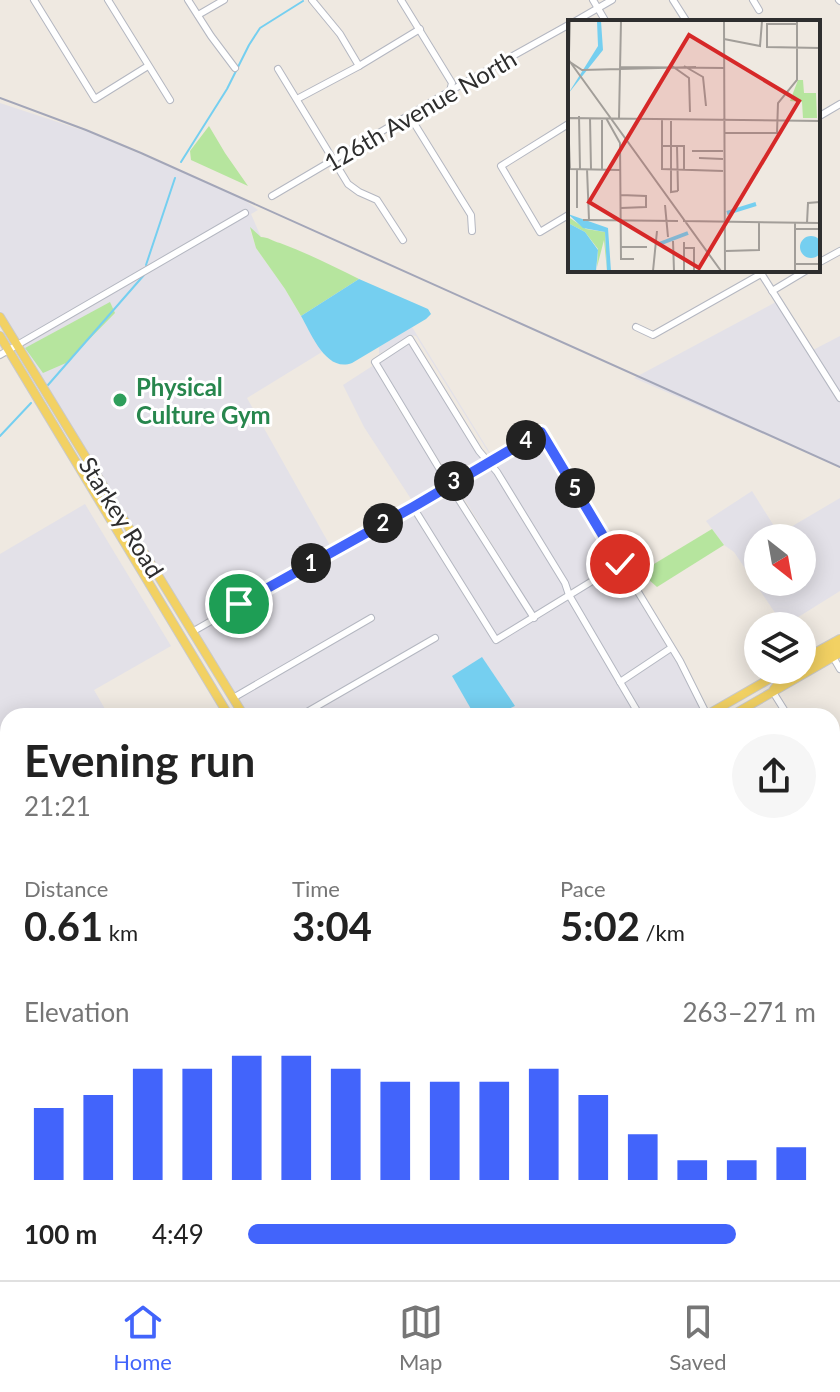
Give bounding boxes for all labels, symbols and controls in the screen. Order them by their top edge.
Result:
inset map [568,20,820,272]
street label: 126th Avenue North [319,43,521,177]
place label: Physical Culture Gym [136,372,271,429]
marker: Physical Culture Gym [111,391,129,409]
pin: 4 [506,420,546,460]
text: 4 [520,426,532,453]
street label: Starkey Road [73,451,171,583]
pin: 3 [434,461,474,501]
text: 3 [448,467,460,494]
pin: 5 [555,468,595,508]
text: 5 [569,474,581,501]
pin: 2 [363,503,403,543]
text: 2 [377,509,389,536]
north arrow [744,524,816,596]
map controls [744,524,816,684]
pin [586,530,654,598]
icon: check [598,542,642,586]
pin: 1 [291,543,331,583]
text: 1 [305,549,317,576]
pin [205,570,273,638]
icon: arrive [217,582,261,626]
button: layers [744,612,816,684]
text: Evening run [24,734,255,786]
button: share [732,734,816,818]
text: 21:21 [24,790,91,822]
text: Distance [24,875,108,902]
text: Time [292,875,340,902]
text: Pace [560,875,606,902]
text: 0.61 [24,902,103,950]
text: 3:04 [292,902,372,950]
text: 5:02 [560,902,640,950]
text: km [103,919,138,946]
text: /km [640,919,685,946]
text: Elevation [24,996,130,1028]
text: 263–271 m [682,996,816,1028]
text: 100 m [24,1218,97,1250]
text: 4:49 [152,1218,204,1250]
tab: Home [113,1300,172,1375]
tab: Map [399,1300,443,1375]
tab: Saved [669,1300,727,1375]

